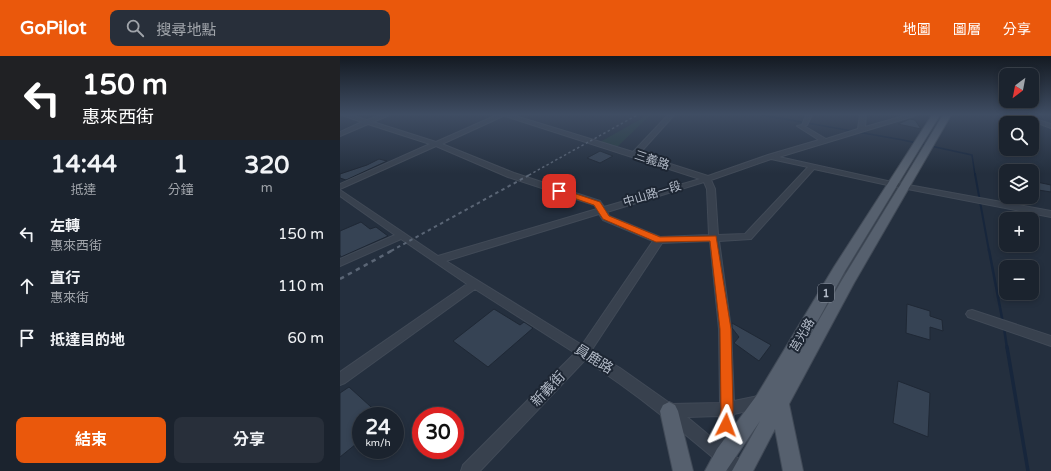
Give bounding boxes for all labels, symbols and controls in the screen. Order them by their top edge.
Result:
search box [110,10,390,46]
text: GoPilot [20,17,86,39]
icon: search [124,17,146,39]
text: 搜尋地點 [156,21,217,39]
text: 地圖 [903,21,931,38]
text: 圖層 [953,21,981,38]
text: 分享 [1003,21,1031,38]
text: 150 m [82,68,168,102]
north arrow [999,68,1039,108]
map controls [999,68,1039,300]
icon: left [16,72,68,124]
text: 惠來西街 [82,106,154,128]
button: search [999,116,1039,156]
street label: 三義路 [633,148,671,172]
text: 14:44 [51,150,117,179]
text: 1 [173,150,188,179]
text: 320 [244,151,289,180]
button: layers [999,164,1039,204]
pin [542,174,576,208]
street label: 中山路一段 [621,179,683,209]
text: m [261,180,273,196]
icon: arrive [548,180,570,202]
text: 抵達 [71,182,97,198]
text: 分鐘 [168,182,194,198]
button: + [999,212,1039,252]
text: 左轉 [50,217,80,235]
icon: left [16,223,38,245]
text: 150 m [278,225,324,243]
text: 惠來西街 [50,238,102,254]
button: − [999,260,1039,300]
text: 直行 [50,269,80,287]
icon: ahead [16,275,38,297]
text: 110 m [278,277,324,295]
road number: 1 [818,284,834,302]
text: 惠來街 [50,290,89,306]
street label: 莒光路 [787,316,817,354]
icon: arrive [16,327,38,349]
text: 60 m [287,329,324,347]
text: 抵達目的地 [50,331,125,349]
street label: 員鹿路 [572,341,616,377]
street label: 新義街 [527,368,569,410]
position arrow [705,404,747,446]
speed limit sign: 30 [412,407,464,459]
text: 24 [365,416,391,440]
button: 結束 [16,417,166,463]
button: 分享 [174,417,324,463]
text: km/h [365,437,391,449]

